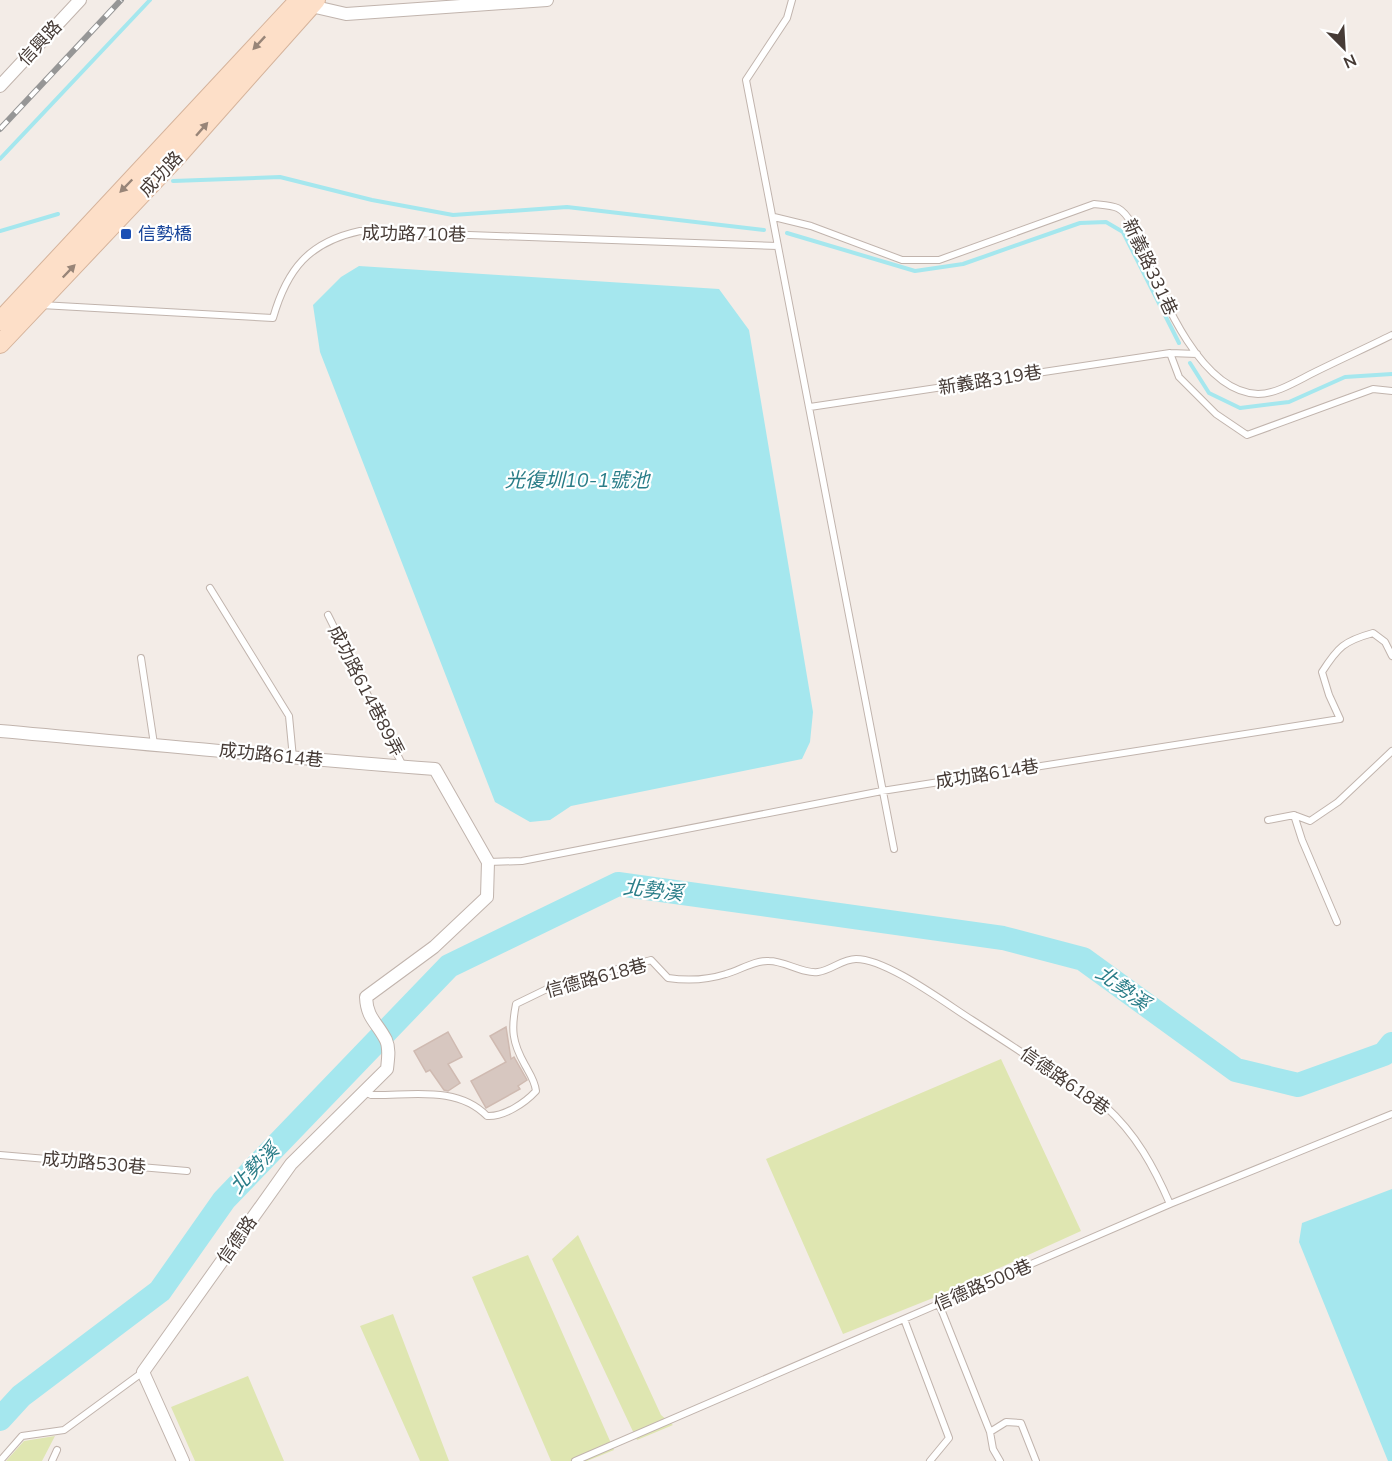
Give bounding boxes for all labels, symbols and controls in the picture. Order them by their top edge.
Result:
street label: 信興路 [13,15,66,70]
north arrow [1314,18,1374,78]
one-way arrow [253,35,266,50]
text: N [1341,50,1360,73]
one-way arrow [195,121,209,136]
street label: 成功路 [134,146,187,201]
one-way arrow [120,178,134,192]
street label: 新義路331巷 [1118,215,1183,319]
street label: 成功路710巷 [362,221,466,246]
place label: 信勢橋 [138,222,192,245]
marker: 信勢橋 [119,227,133,241]
one-way arrow [62,264,75,279]
street label: 新義路319巷 [937,360,1043,399]
water label: 光復圳10-1號池 [505,467,651,492]
street label: 成功路614巷89弄 [324,621,409,760]
street label: 成功路614巷 [218,738,324,771]
street label: 成功路614巷 [934,754,1040,793]
water label: 北勢溪 [622,874,687,905]
street label: 信德路618巷 [542,953,649,1002]
water label: 北勢溪 [1092,960,1157,1017]
street label: 信德路618巷 [1016,1041,1115,1120]
water label: 北勢溪 [224,1135,286,1198]
street label: 成功路530巷 [41,1146,147,1179]
street label: 信德路 [212,1211,261,1268]
street label: 信德路500巷 [930,1254,1035,1316]

